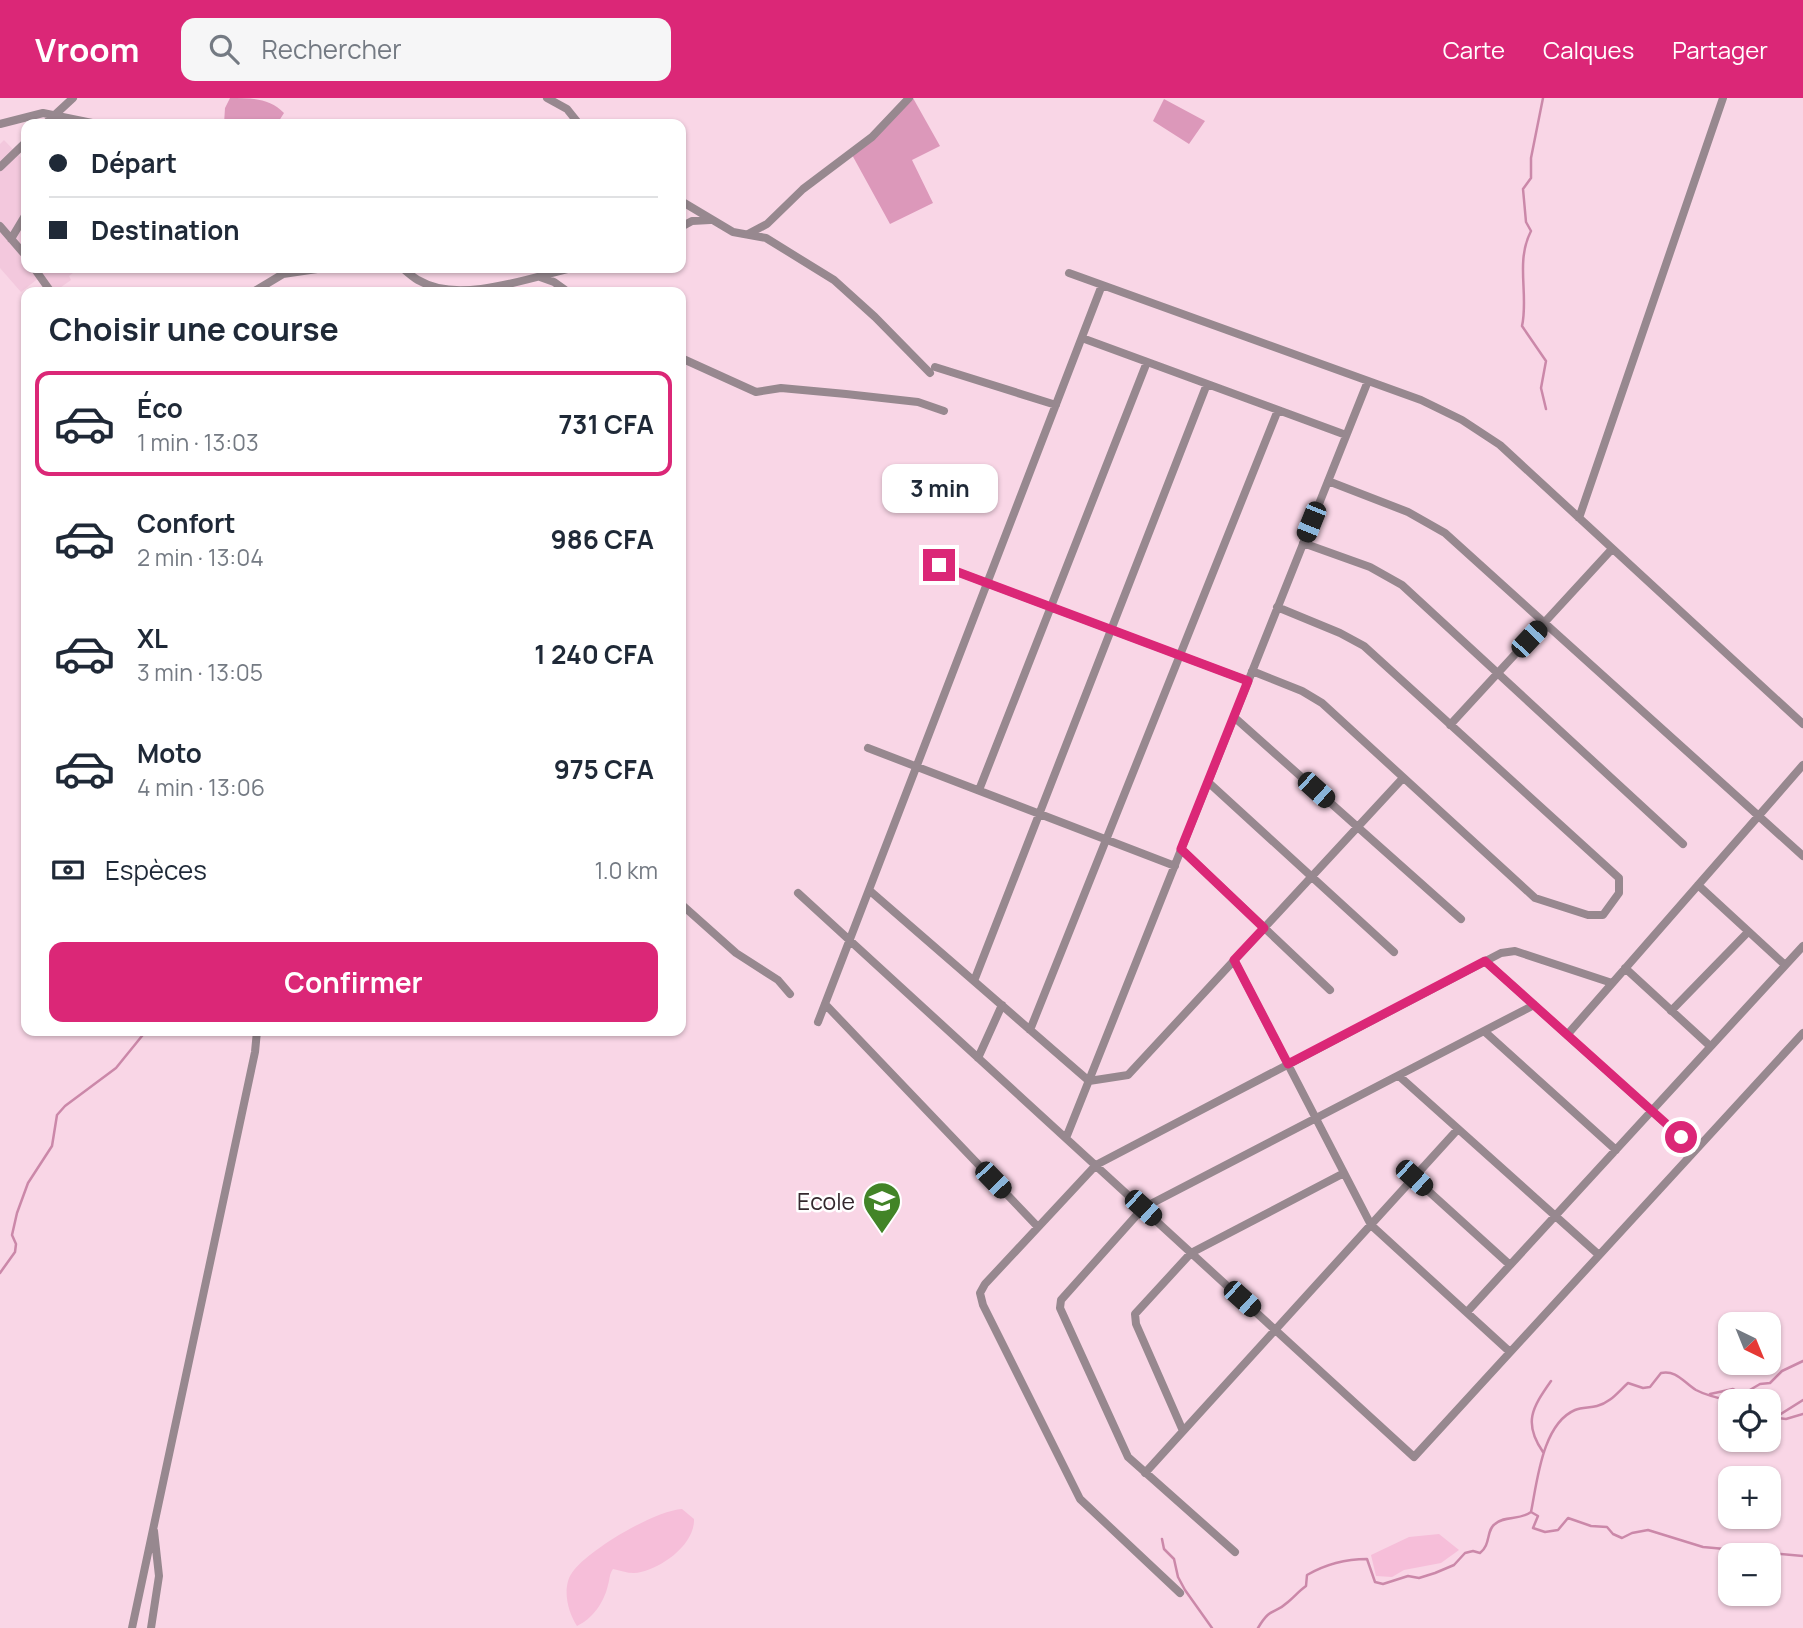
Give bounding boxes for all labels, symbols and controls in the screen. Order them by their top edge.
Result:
search box [181,18,671,81]
text: Vroom [35,27,139,72]
icon: search [205,30,243,68]
text: Rechercher [261,31,402,67]
text: Carte [1443,33,1505,66]
text: Calques [1543,33,1634,66]
text: Partager [1672,33,1768,66]
text: Départ [91,145,177,181]
text: Destination [91,212,240,248]
text: Choisir une course [49,307,339,351]
text: Éco [137,390,183,426]
icon: car [53,392,116,455]
text: 731 CFA [558,406,654,442]
text: 1 min · 13:03 [137,426,259,458]
callout: 3 min [881,463,997,512]
text: 3 min [910,472,970,504]
car [1294,499,1329,545]
text: Confort [137,505,236,541]
icon: car [53,507,116,570]
text: 986 CFA [551,521,654,557]
text: 2 min · 13:04 [137,541,264,573]
route end [923,549,955,581]
car [1507,616,1552,662]
text: XL [137,620,168,656]
icon: car [53,622,116,685]
text: 1 240 CFA [534,636,654,672]
text: 3 min · 13:05 [137,656,263,688]
text: Moto [137,735,202,771]
icon: car [53,737,116,800]
text: 975 CFA [554,751,654,787]
car [1294,768,1339,812]
text: 4 min · 13:06 [137,771,265,803]
icon: cash [49,851,87,889]
text: Espèces [105,852,207,888]
text: 1.0 km [595,854,658,886]
button: Confirmer [49,942,658,1022]
route start [1665,1121,1697,1153]
car [1392,1156,1437,1200]
car [971,1158,1016,1202]
school or university icon: Ecole [861,1180,903,1235]
place label: Ecole [797,1185,855,1217]
car [1121,1186,1166,1230]
car [1220,1277,1265,1321]
north arrow [1718,1312,1782,1376]
map controls [1718,1312,1781,1606]
button: locate [1718,1389,1781,1452]
button: + [1718,1466,1781,1529]
button: − [1718,1543,1781,1606]

